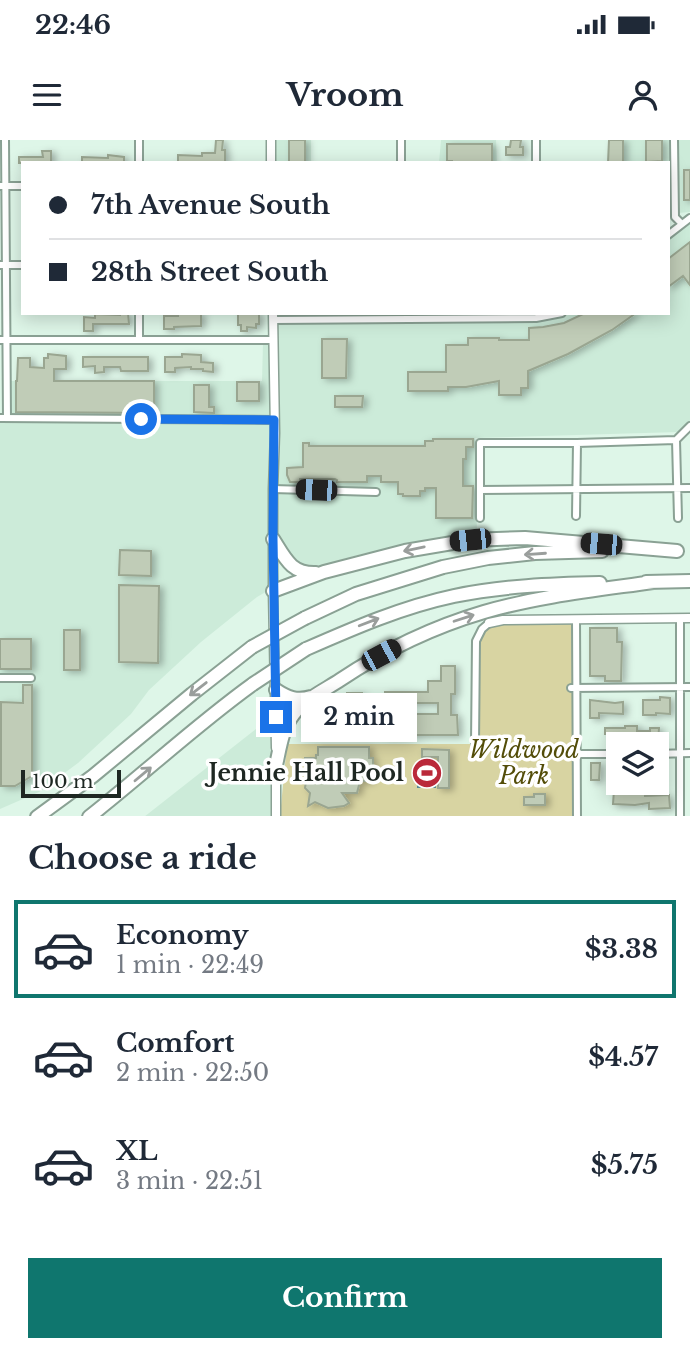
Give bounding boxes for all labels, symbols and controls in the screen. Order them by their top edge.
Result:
text: 22:46 [35,9,111,41]
text: Vroom [286,75,404,115]
icon: menu [28,76,66,114]
icon: person [624,76,662,114]
text: 7th Avenue South [91,189,330,221]
text: 28th Street South [91,256,328,288]
route start [125,403,157,435]
car [295,479,338,501]
car [449,527,492,553]
car [580,532,623,556]
one-way arrow [403,543,426,557]
one-way arrow [524,548,547,561]
one-way arrow [453,611,475,624]
one-way arrow [357,615,379,628]
car [358,636,405,674]
one-way arrow [190,681,208,697]
callout: 2 min [300,692,416,742]
route end [260,701,292,733]
text: 2 min [323,703,395,731]
map controls [606,732,669,795]
button: layers [606,732,669,795]
park label: Wildwood Park [469,736,579,790]
sports icon: Jennie Hall Pool [410,756,444,790]
place label: Jennie Hall Pool [204,759,404,787]
one-way arrow [133,766,151,782]
scale bar [21,768,121,799]
text: 100 m [32,770,93,793]
text: Choose a ride [28,838,257,878]
icon: car [32,918,95,981]
text: Economy [116,919,249,951]
text: $3.38 [585,933,658,965]
text: 1 min · 22:49 [116,951,264,979]
icon: car [32,1026,95,1089]
text: Comfort [116,1027,234,1059]
text: $4.57 [588,1041,658,1073]
text: 2 min · 22:50 [116,1059,269,1087]
icon: car [32,1134,95,1197]
text: XL [116,1135,158,1167]
text: $5.75 [591,1149,658,1181]
text: 3 min · 22:51 [116,1167,263,1195]
button: Confirm [28,1258,662,1338]

